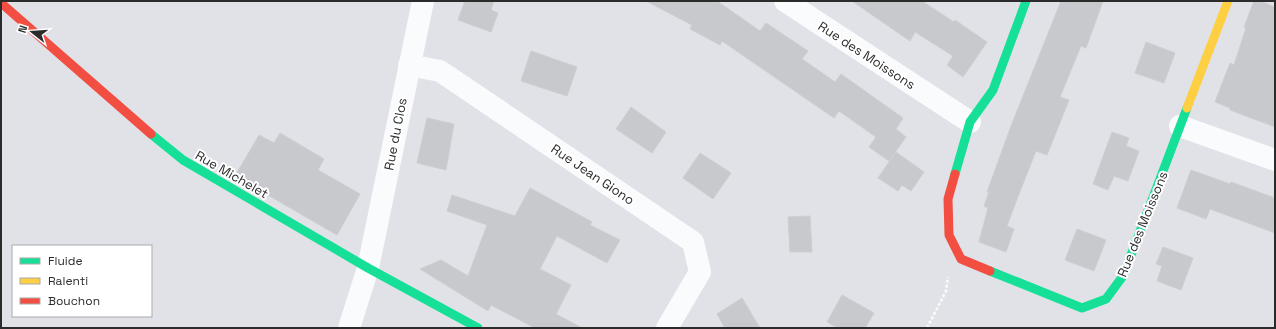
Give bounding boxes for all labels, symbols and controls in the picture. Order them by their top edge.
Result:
north arrow [12,12,52,52]
street label: Rue des Moissons [815,18,919,93]
text: N [15,24,30,35]
street label: Rue du Clos [380,96,411,172]
street label: Rue Jean Giono [548,140,638,209]
street label: Rue Michelet [192,147,271,202]
street label: Rue des Moissons [1114,169,1171,280]
legend [12,245,152,317]
text: Fluide [48,253,83,269]
text: Ralenti [48,273,88,289]
text: Bouchon [48,293,100,309]

